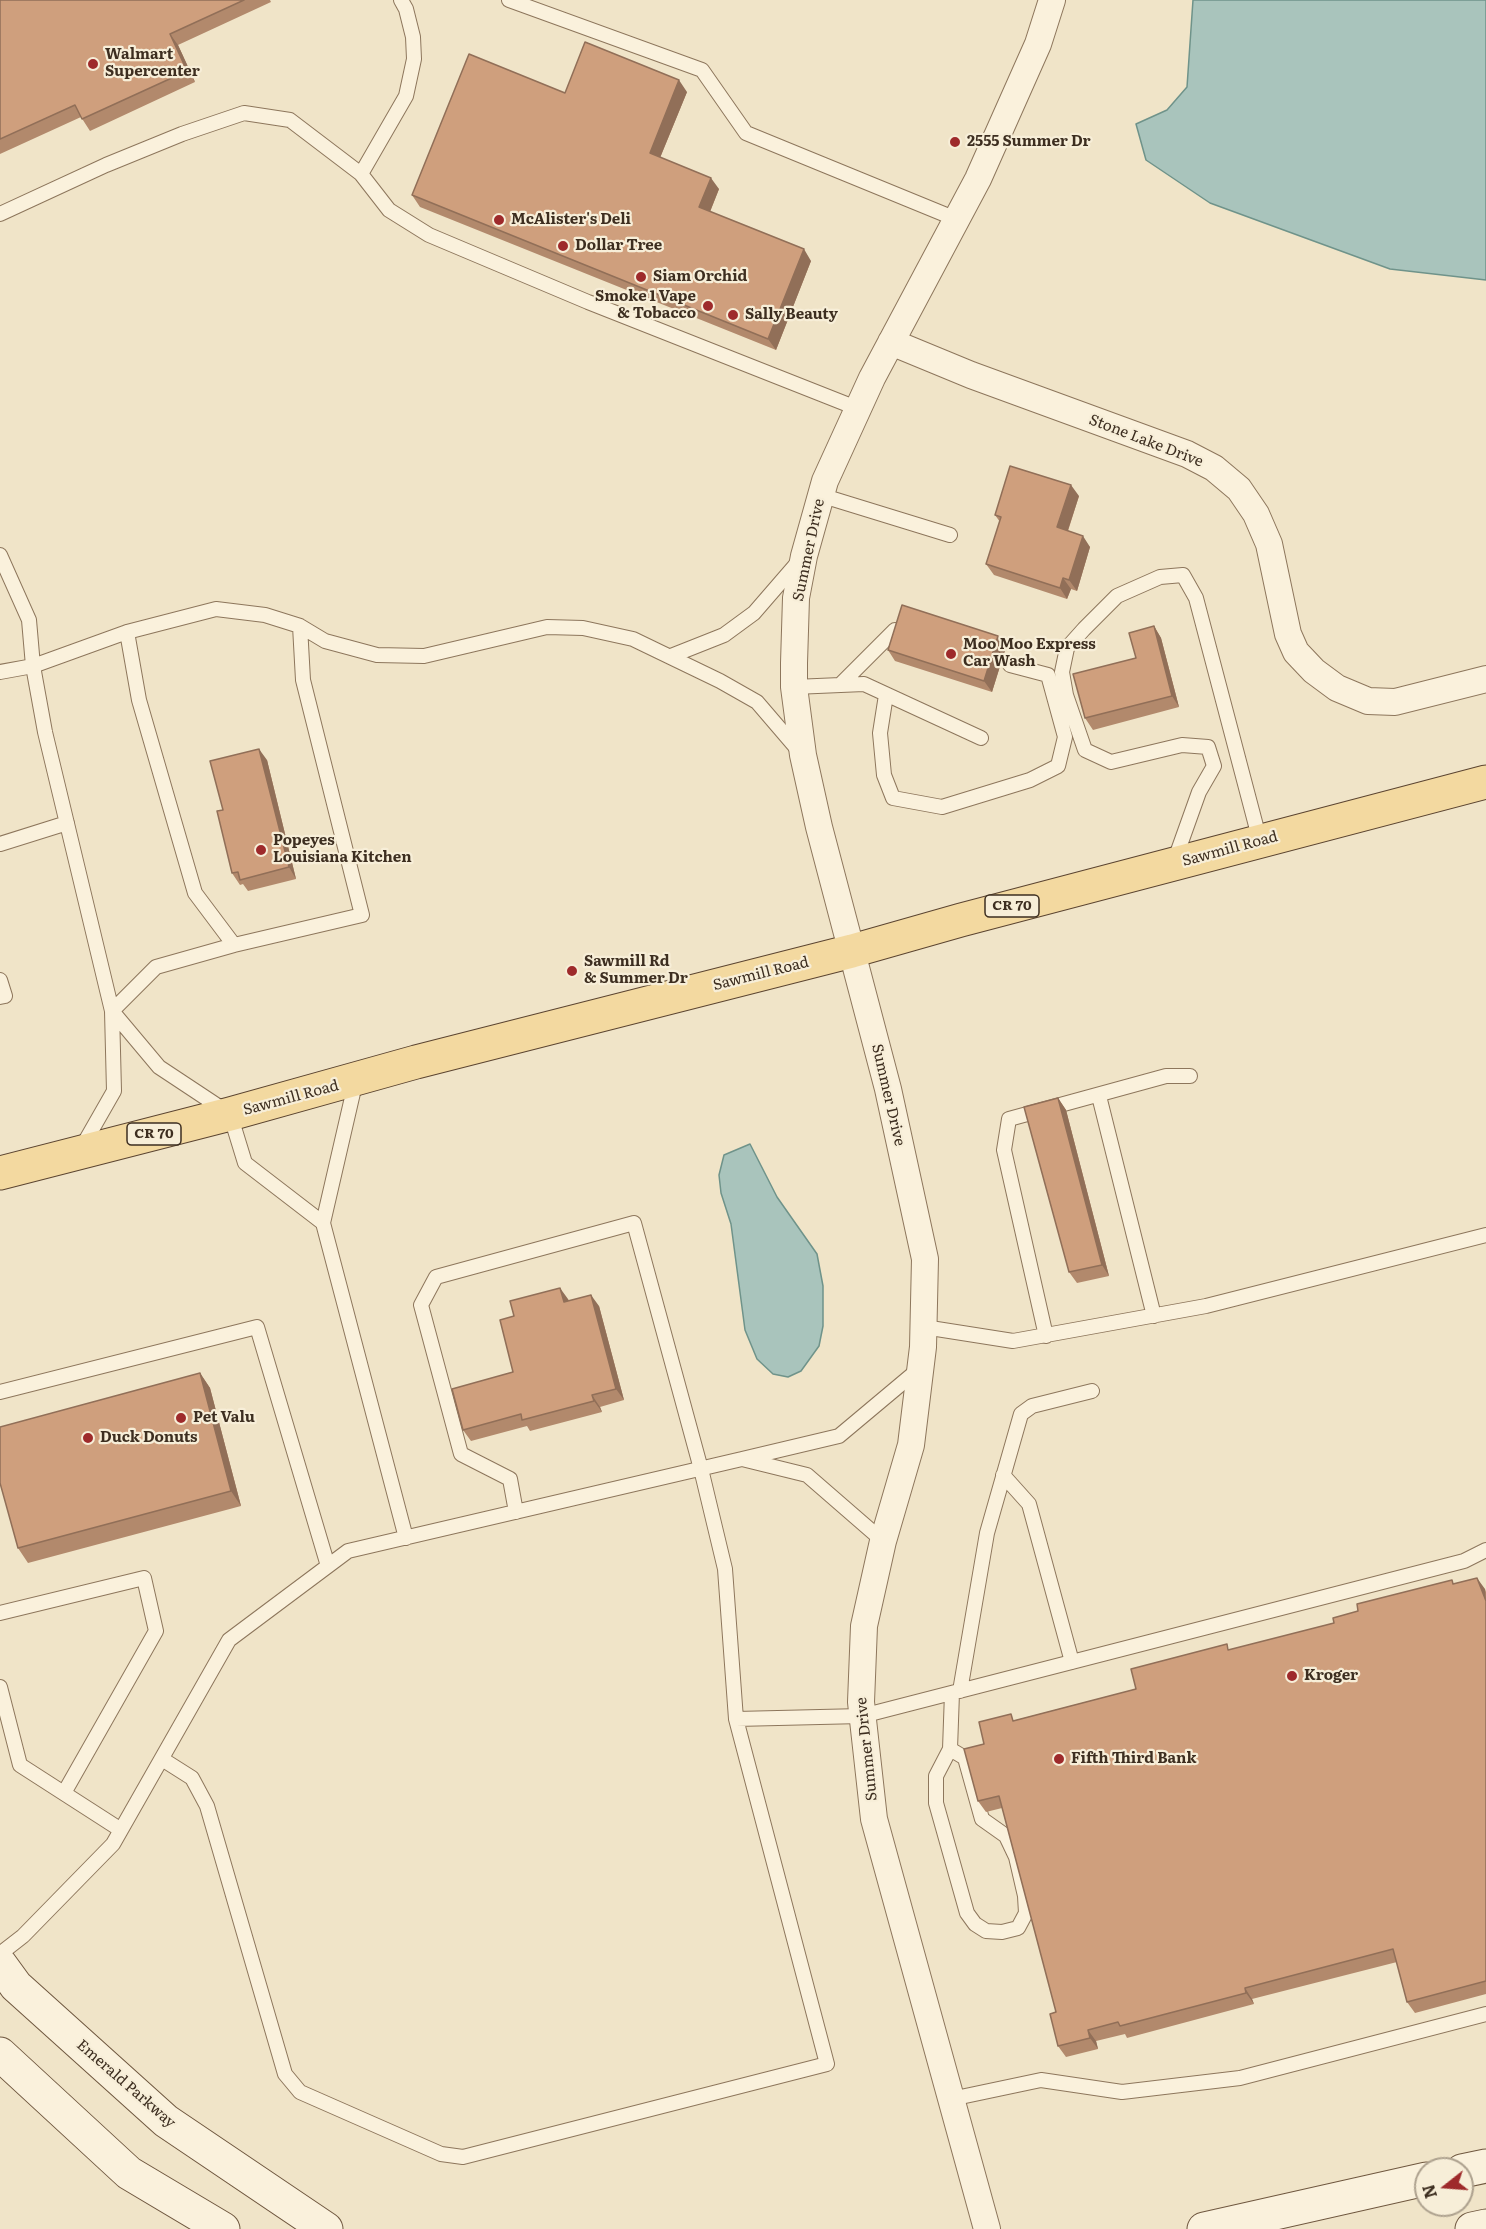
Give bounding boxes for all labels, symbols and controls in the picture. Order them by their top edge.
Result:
place label: Walmart Supercenter [105,46,200,81]
marker: Walmart Supercenter [86,57,100,71]
place label: 2555 Summer Dr [967,133,1091,151]
marker: 2555 Summer Dr [948,135,962,149]
place label: McAlister's Deli [511,211,631,229]
marker: McAlister's Deli [492,213,506,227]
place label: Dollar Tree [575,237,662,255]
marker: Dollar Tree [556,239,570,253]
place label: Siam Orchid [653,268,747,286]
marker: Siam Orchid [634,270,648,284]
place label: Smoke 1 Vape & Tobacco [595,288,696,323]
marker: Smoke 1 Vape & Tobacco [701,299,715,313]
place label: Sally Beauty [745,306,838,324]
marker: Sally Beauty [726,308,740,322]
street label: Stone Lake Drive [1086,411,1206,471]
street label: Summer Drive [789,497,829,603]
place label: Moo Moo Express Car Wash [963,636,1096,671]
marker: Moo Moo Express Car Wash [944,647,958,661]
street label: Sawmill Road [1180,828,1280,870]
place label: Popeyes Louisiana Kitchen [273,832,412,867]
marker: Popeyes Louisiana Kitchen [254,843,268,857]
road number: CR 70 [985,895,1039,917]
place label: Sawmill Rd & Summer Dr [584,953,688,988]
street label: Sawmill Road [711,953,811,995]
marker: Sawmill Rd & Summer Dr [565,964,579,978]
street label: Summer Drive [867,1042,909,1148]
street label: Sawmill Road [241,1077,341,1119]
road number: CR 70 [127,1123,181,1145]
place label: Pet Valu [193,1409,255,1427]
marker: Pet Valu [174,1411,188,1425]
place label: Duck Donuts [100,1429,198,1447]
marker: Duck Donuts [81,1431,95,1445]
place label: Kroger [1304,1667,1358,1685]
marker: Kroger [1285,1669,1299,1683]
street label: Summer Drive [853,1696,881,1802]
place label: Fifth Third Bank [1071,1750,1197,1768]
marker: Fifth Third Bank [1052,1752,1066,1766]
street label: Emerald Parkway [73,2036,179,2132]
north arrow [1414,2157,1474,2217]
text: N [1415,2182,1442,2202]

